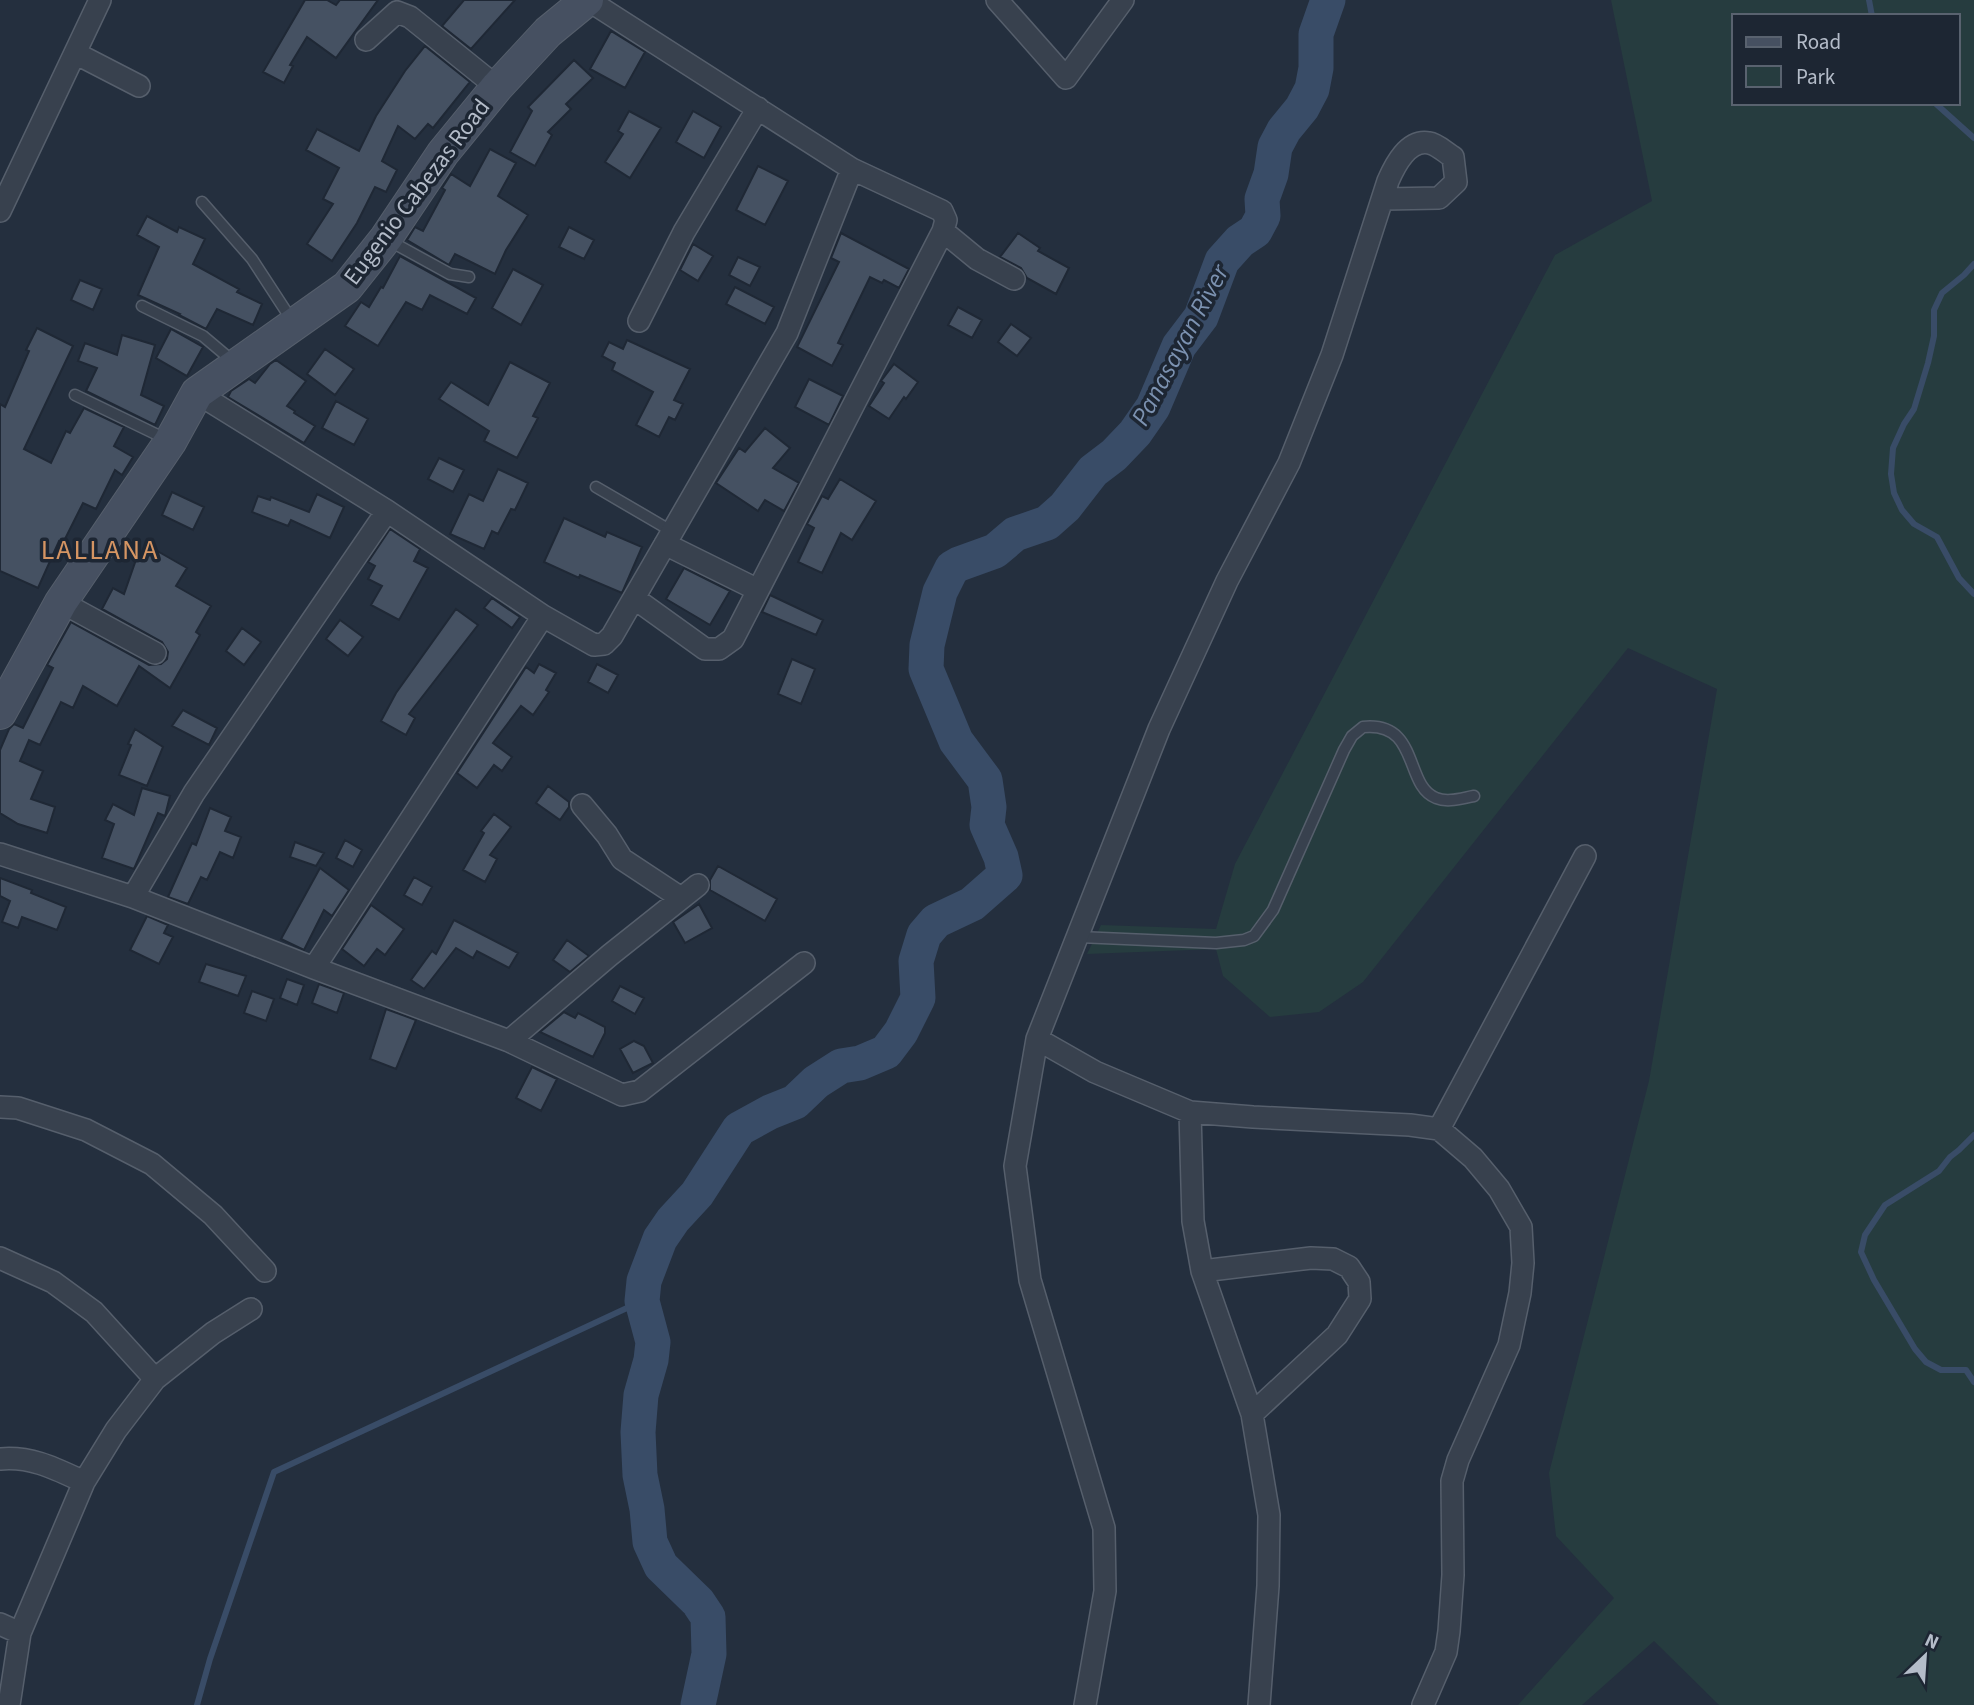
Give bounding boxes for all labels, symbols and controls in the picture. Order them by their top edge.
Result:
legend [1732,14,1960,105]
text: Road [1796,27,1841,57]
text: Park [1796,62,1836,92]
street label: Eugenio Cabezas Road [335,91,499,293]
water label: Panasayan River [1122,257,1239,432]
district label: LALLANA [41,530,159,570]
north arrow [1890,1621,1960,1691]
text: N [1920,1627,1943,1657]

